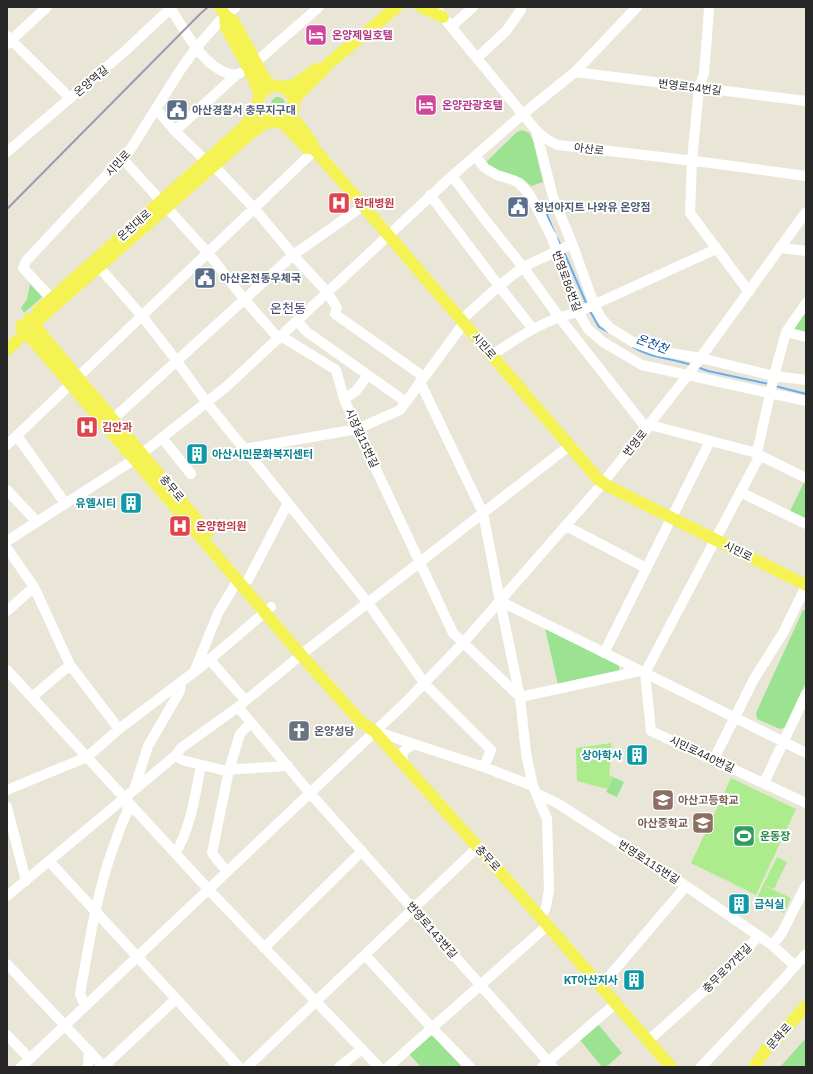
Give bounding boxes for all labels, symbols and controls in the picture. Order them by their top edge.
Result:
hotel icon: 온양제일호텔 [303,22,329,48]
place label: 온양제일호텔 [332,28,393,42]
street label: 온양역길 [71,63,111,99]
street label: 번영로54번길 [657,76,723,98]
hotel icon: 온양관광호텔 [413,92,439,118]
public building icon: 아산경찰서 충무지구대 [164,97,190,123]
place label: 온양관광호텔 [442,98,503,112]
place label: 아산경찰서 충무지구대 [192,103,296,117]
street label: 아산로 [573,140,605,158]
street label: 시민로 [103,147,133,179]
hospital icon: 현대병원 [326,190,352,216]
public building icon: 청년아지트 나와유 온양점 [505,194,531,220]
place label: 현대병원 [354,196,394,210]
place label: 청년아지트 나와유 온양점 [534,200,651,214]
street label: 온천대로 [114,206,154,244]
street label: 번영로86번길 [550,249,584,313]
public building icon: 아산온천동우체국 [192,265,218,291]
place label: 아산온천동우체국 [220,271,301,285]
district label: 온천동 [270,300,306,317]
street label: 시민로 [469,330,499,362]
water label: 온천천 [634,331,672,357]
street label: 시장길15번길 [342,406,382,470]
hospital icon: 김안과 [74,414,100,440]
place label: 김안과 [102,420,132,434]
street label: 번영로 [620,427,650,459]
building icon: 아산시민문화복지센터 [184,441,210,467]
place label: 아산시민문화복지센터 [212,447,313,461]
street label: 충무로 [157,472,187,504]
building icon: 유엘시티 [118,490,144,516]
place label: 유엘시티 [76,496,116,510]
hospital icon: 온양한의원 [167,513,193,539]
place label: 온양한의원 [196,519,247,533]
street label: 시민로 [721,538,755,564]
church icon: 온양성당 [286,718,312,744]
place label: 온양성당 [314,724,354,738]
street label: 시민로440번길 [667,733,737,775]
building icon: 상아학사 [624,742,650,768]
place label: 상아학사 [582,748,622,762]
school or university icon: 아산고등학교 [650,787,676,813]
place label: 아산고등학교 [678,793,739,807]
school or university icon: 아산중학교 [690,810,716,836]
place label: 아산중학교 [637,816,688,830]
sports icon: 운동장 [731,823,757,849]
place label: 운동장 [760,829,790,843]
street label: 번영로115번길 [616,837,682,887]
street label: 충무로 [473,842,503,874]
building icon: 급식실 [726,891,752,917]
place label: 급식실 [754,897,784,911]
street label: 번영로143번길 [404,899,460,961]
street label: 충무로97번길 [699,940,755,996]
building icon: KT아산지사 [621,967,647,993]
place label: KT아산지사 [564,973,618,987]
street label: 문화로 [764,1020,794,1052]

